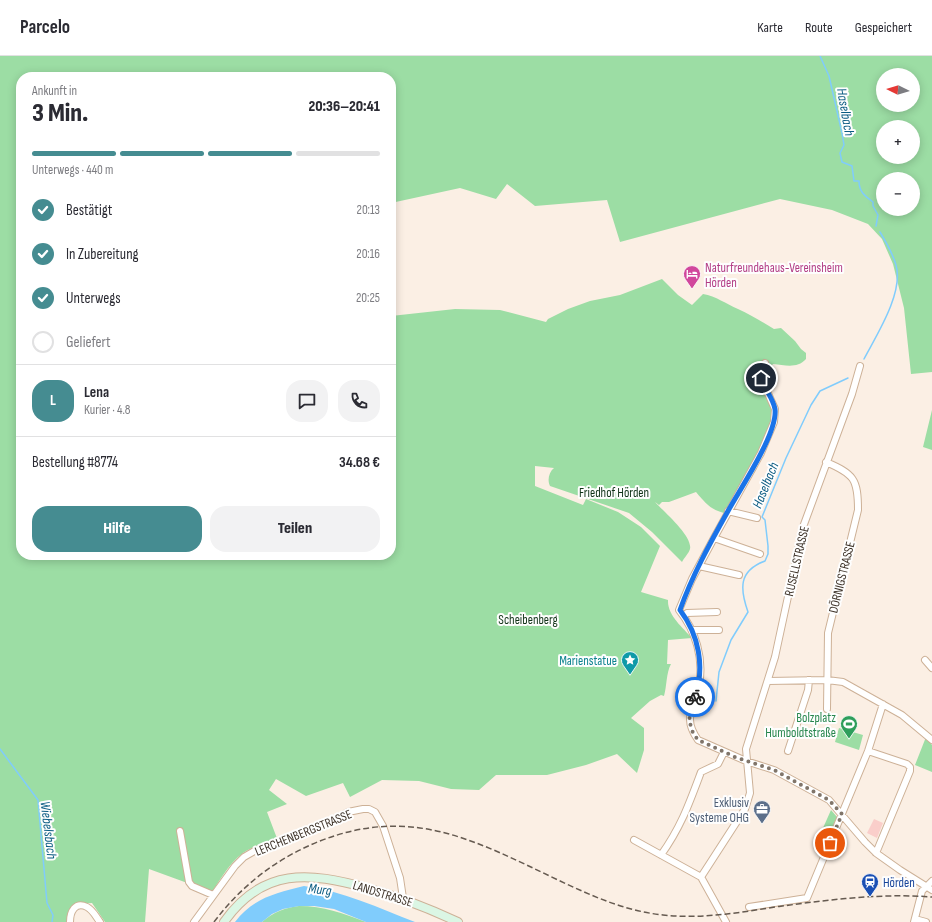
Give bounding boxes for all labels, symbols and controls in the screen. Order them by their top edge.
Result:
text: Parcelo [20,16,70,39]
text: Karte [757,19,783,36]
text: Route [805,19,833,36]
text: Gespeichert [855,19,912,36]
north arrow [876,68,920,112]
map controls [876,68,920,216]
text: Ankunft in [32,83,77,99]
water label: Haselbach [833,87,858,137]
text: 20:36–20:41 [309,97,380,116]
text: 3 Min. [32,98,89,129]
button: + [876,120,920,164]
text: Unterwegs · 440 m [32,162,113,178]
button: − [876,172,920,216]
icon: check [32,199,54,221]
text: Bestätigt [66,201,112,220]
text: 20:13 [357,202,380,218]
icon: check [32,243,54,265]
text: In Zubereitung [66,245,139,264]
text: 20:16 [356,246,380,262]
place label: Naturfreundehaus-Vereinsheim Hörden [705,260,843,291]
hotel icon: Naturfreundehaus-Vereinsheim Hörden [682,264,702,289]
icon: check [32,287,54,309]
text: Unterwegs [66,289,121,308]
text: 20:25 [356,290,380,306]
text: Geliefert [66,333,111,352]
pin [744,361,778,395]
icon: home [750,367,772,389]
button: chat [286,380,328,422]
button: phone [338,380,380,422]
text: Lena [84,383,109,402]
text: L [50,391,56,410]
text: Kurier · 4.8 [84,402,131,418]
text: Bestellung #8774 [32,453,118,472]
text: 34.68 € [339,453,380,472]
water label: Haselbach [749,460,782,511]
park label: Friedhof Hörden [579,485,649,501]
button: Hilfe [32,506,202,552]
button: Teilen [210,506,380,552]
street label: RUSELLSTRASSE [781,525,813,598]
street label: DÖRNIGSTRASSE [824,540,859,615]
park label: Scheibenberg [498,612,558,628]
place icon: Marienstatue [620,650,640,675]
place label: Marienstatue [559,653,617,669]
courier [675,677,715,717]
icon: bike [684,686,706,708]
place label: Bolzplatz Humboldtstraße [765,710,836,741]
sports icon: Bolzplatz Humboldtstraße [839,714,859,739]
place label: Exklusiv Systeme OHG [690,795,749,826]
office icon: Exklusiv Systeme OHG [752,799,772,824]
water label: Wiebelsbach [37,800,61,860]
street label: LERCHENBERGSTRASSE [253,806,354,860]
pin [813,826,847,860]
icon: bag [819,832,841,854]
station icon: Hörden [860,872,880,897]
place label: Hörden [883,875,915,891]
street label: LANDSTRASSE [351,877,415,911]
water label: Murg [307,880,333,899]

